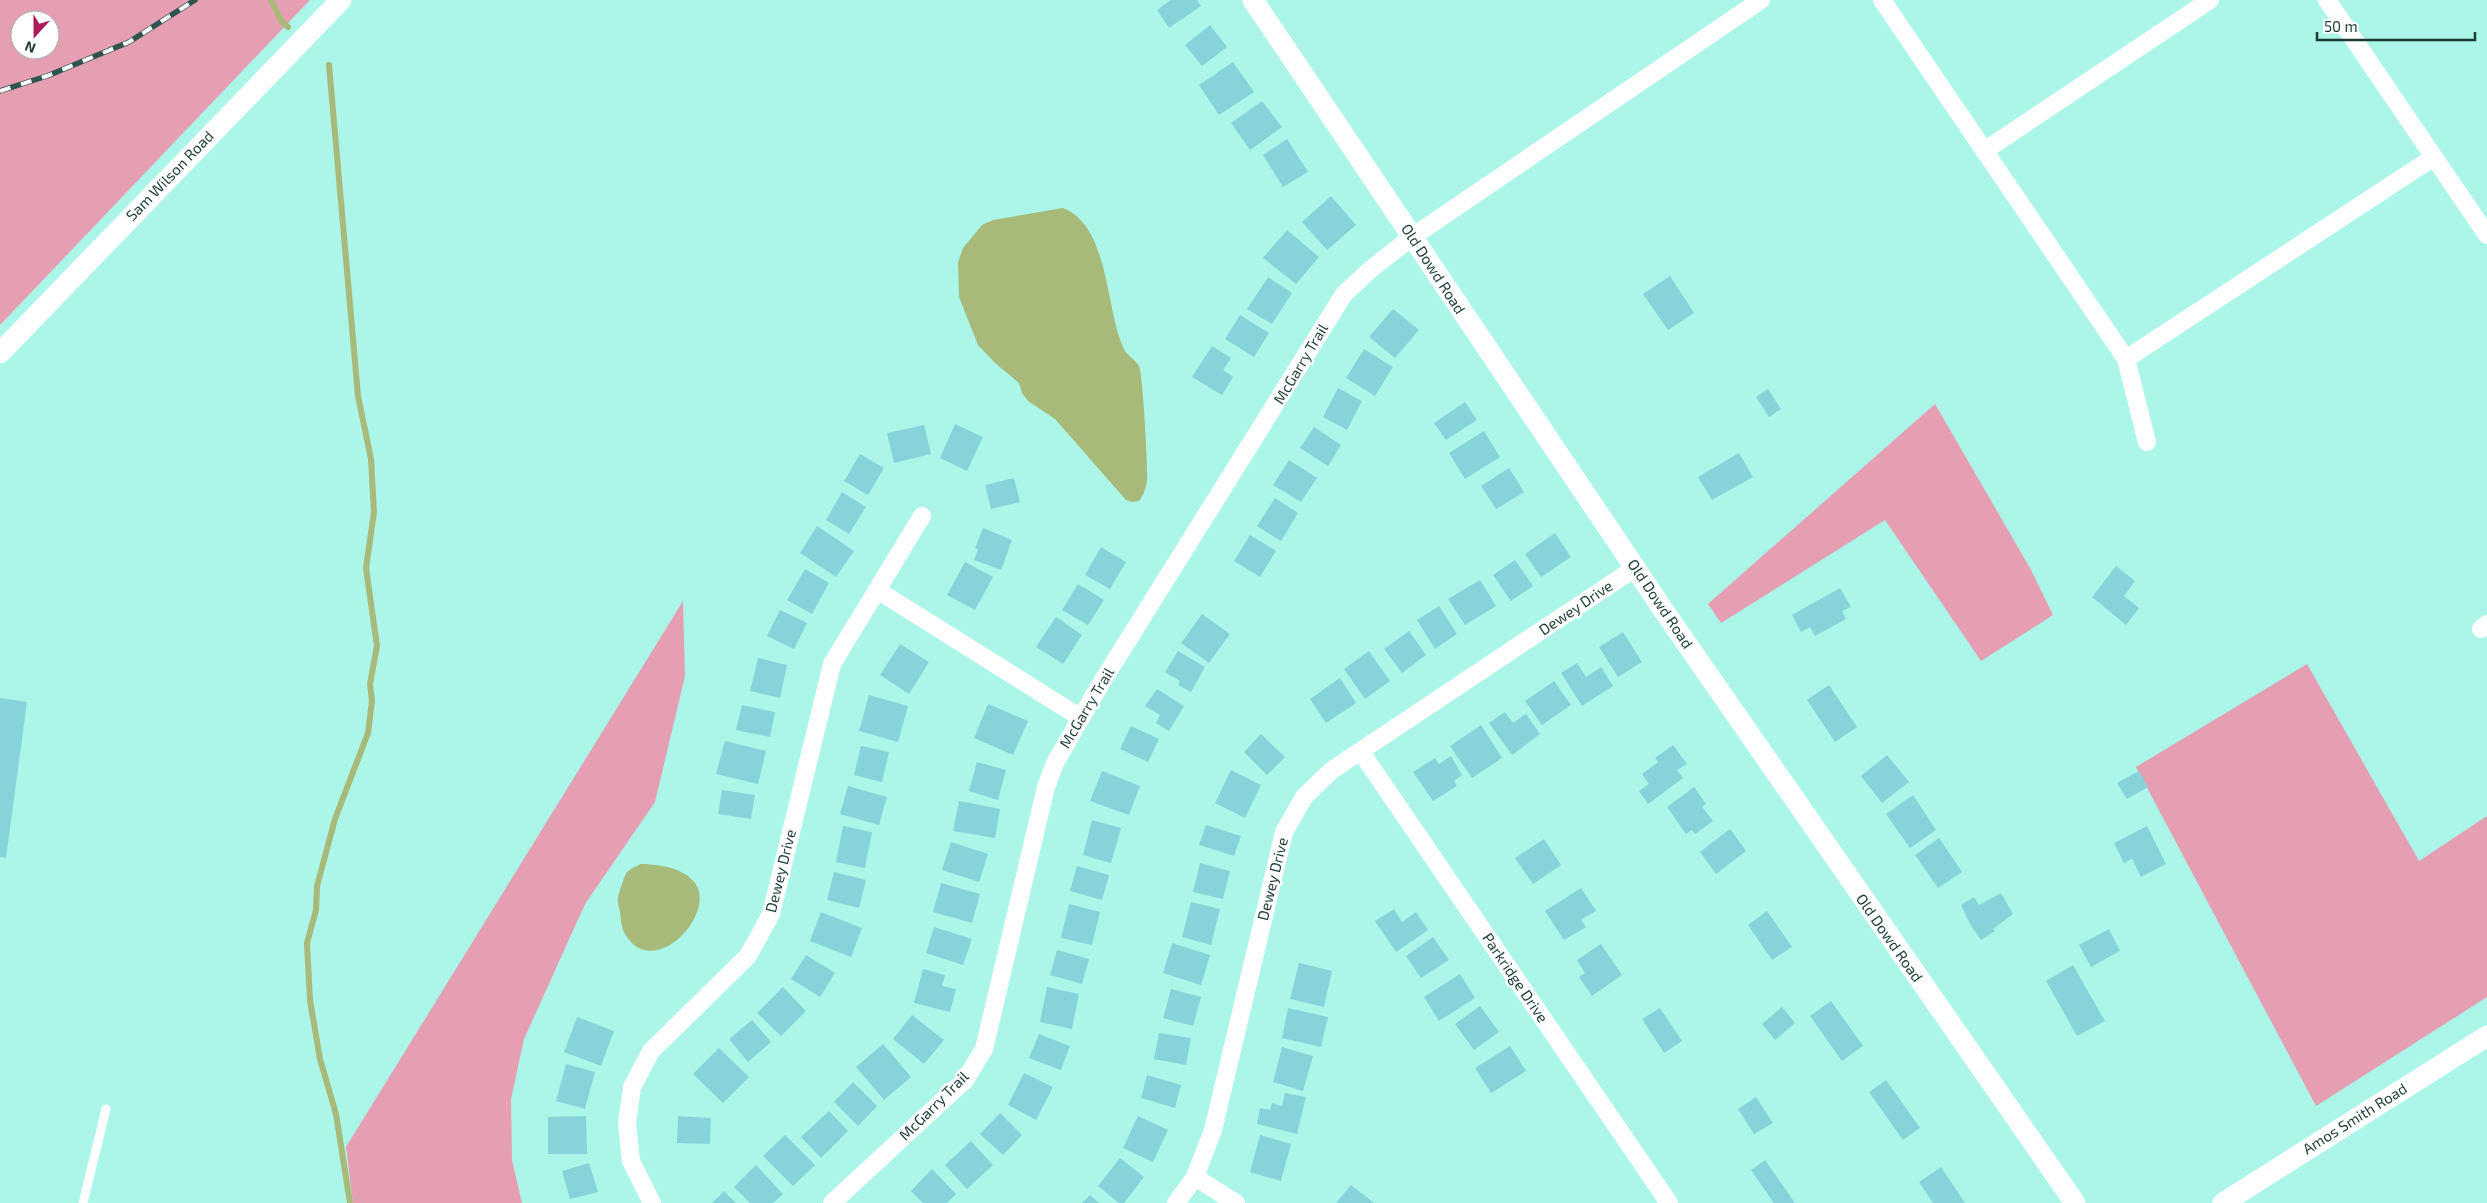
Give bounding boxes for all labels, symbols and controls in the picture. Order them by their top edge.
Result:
north arrow [10,10,60,60]
scale bar [2317,10,2474,42]
text: 50 m [2324,17,2358,35]
text: N [22,38,38,57]
street label: Sam Wilson Road [122,127,217,224]
street label: Old Dowd Road [1398,220,1470,317]
street label: McGarry Trail [1269,320,1331,407]
street label: Old Dowd Road [1624,555,1697,651]
street label: Dewey Drive [1535,576,1616,638]
street label: McGarry Trail [1055,664,1117,751]
street label: Dewey Drive [761,827,799,914]
street label: Dewey Drive [1253,835,1291,922]
street label: Old Dowd Road [1853,890,1927,985]
street label: Parkridge Drive [1479,929,1552,1026]
street label: McGarry Trail [895,1067,972,1144]
street label: Amos Smith Road [2299,1079,2410,1157]

